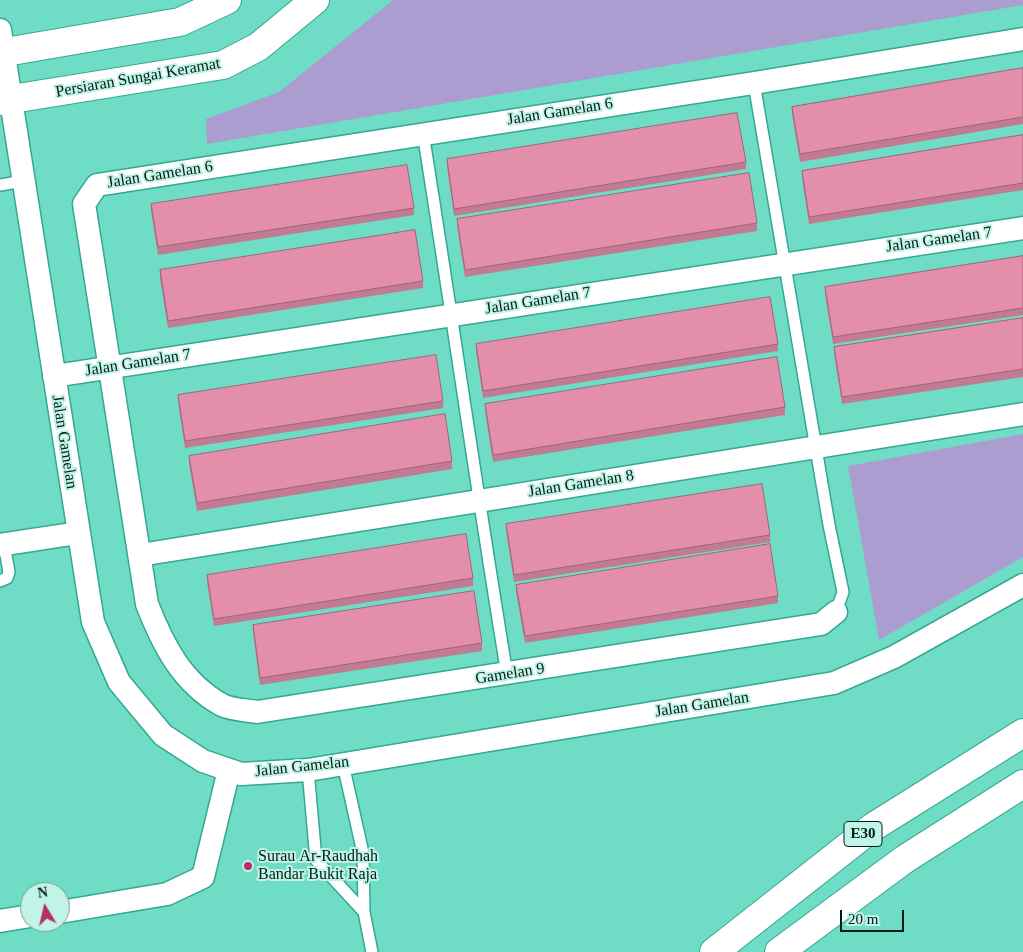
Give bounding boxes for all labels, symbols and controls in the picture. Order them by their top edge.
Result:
street label: Persiaran Sungai Keramat [54,54,222,102]
street label: Jalan Gamelan 6 [506,94,614,130]
street label: Jalan Gamelan 6 [106,157,214,193]
street label: Jalan Gamelan 7 [885,223,993,257]
street label: Jalan Gamelan 7 [484,283,592,319]
street label: Jalan Gamelan 7 [84,345,192,381]
street label: Jalan Gamelan [47,394,81,490]
street label: Jalan Gamelan 8 [527,466,635,502]
street label: Gamelan 9 [474,659,546,689]
street label: Jalan Gamelan [654,688,750,722]
street label: Jalan Gamelan [254,753,350,781]
road number: E30 [844,822,882,846]
place label: Surau Ar-Raudhah Bandar Bukit Raja [258,847,378,885]
marker: Surau Ar-Raudhah Bandar Bukit Raja [242,860,254,872]
north arrow [20,882,70,932]
text: N [37,884,49,901]
scale bar [843,900,907,932]
text: 20 m [848,911,878,927]

